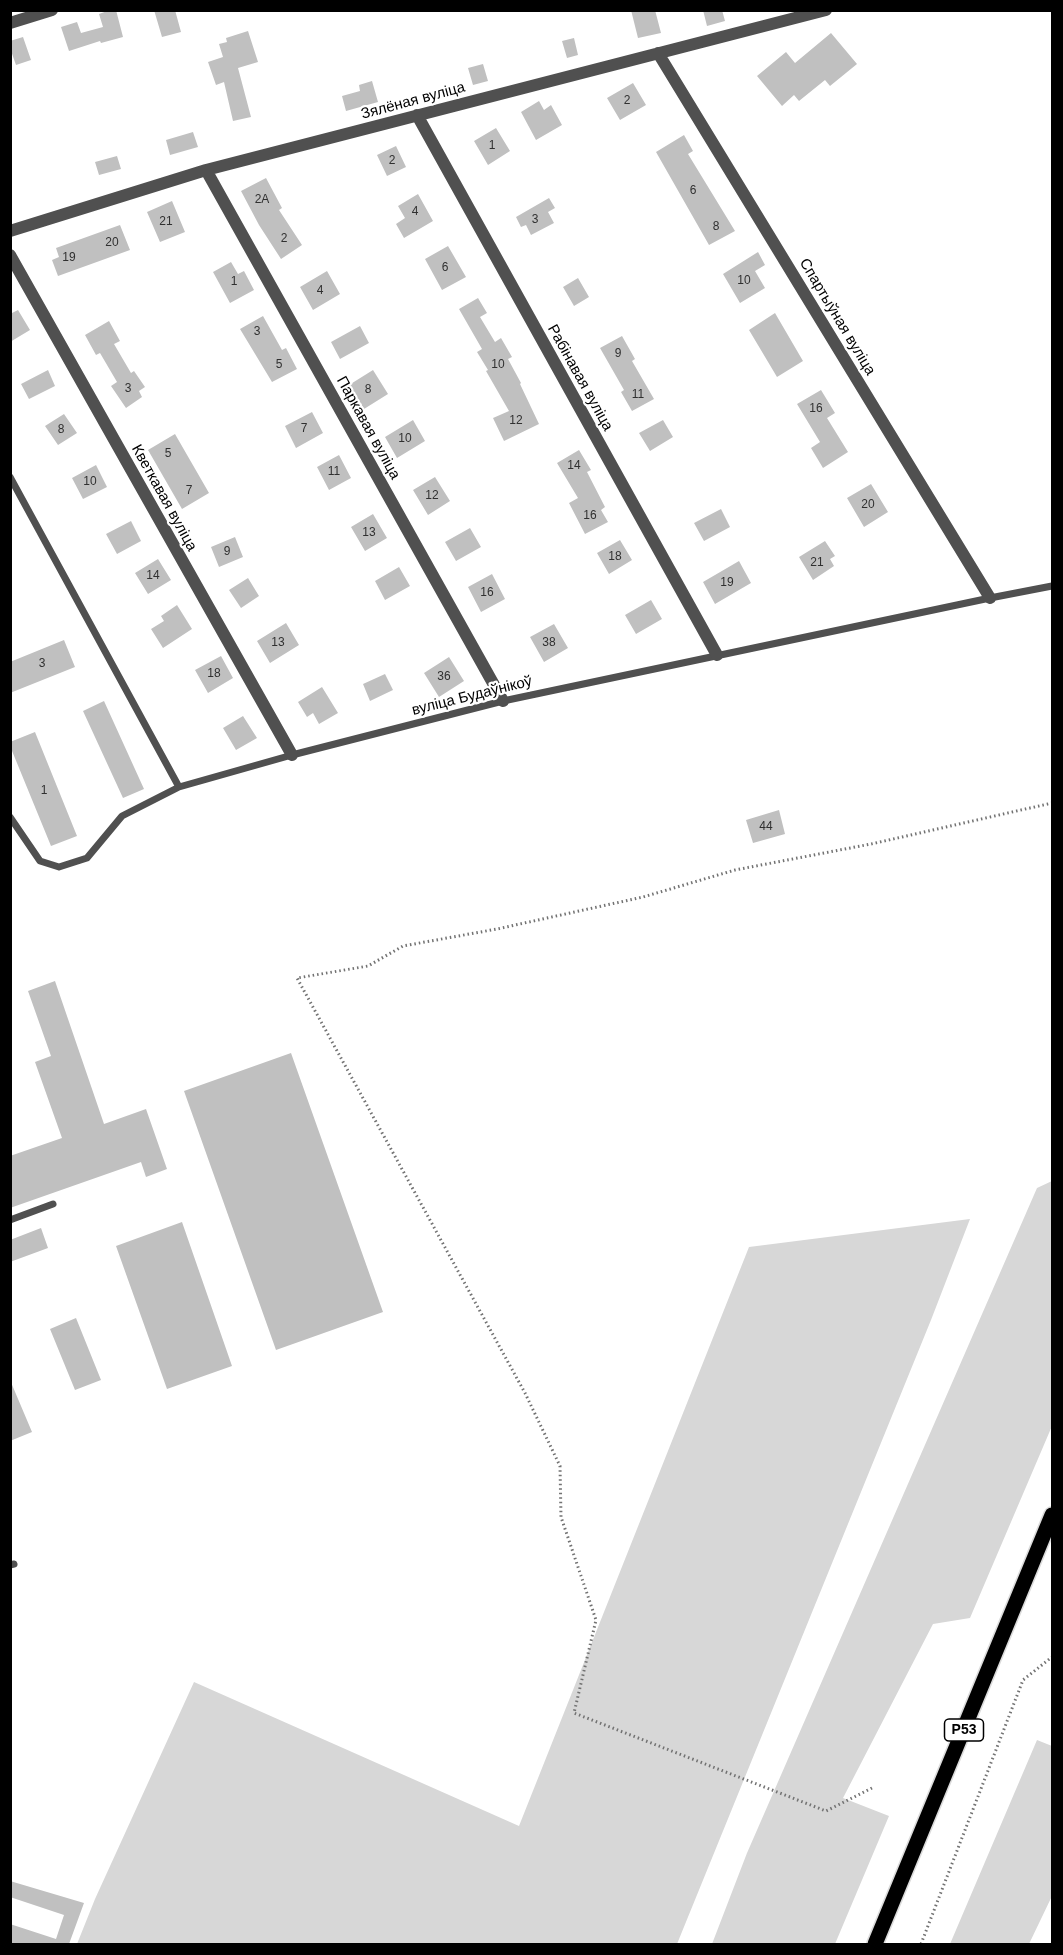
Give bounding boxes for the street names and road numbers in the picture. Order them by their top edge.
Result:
street label: Зялёная вуліца [359,78,467,124]
street label: Спартыўная вуліца [795,255,879,379]
street label: Рабінавая вуліца [543,322,617,434]
street label: Паркавая вуліца [332,373,404,483]
street label: Кветкавая вуліца [127,442,201,554]
street label: вуліца Будаўнікоў [410,672,534,720]
road number: Р53 [944,1719,984,1741]

